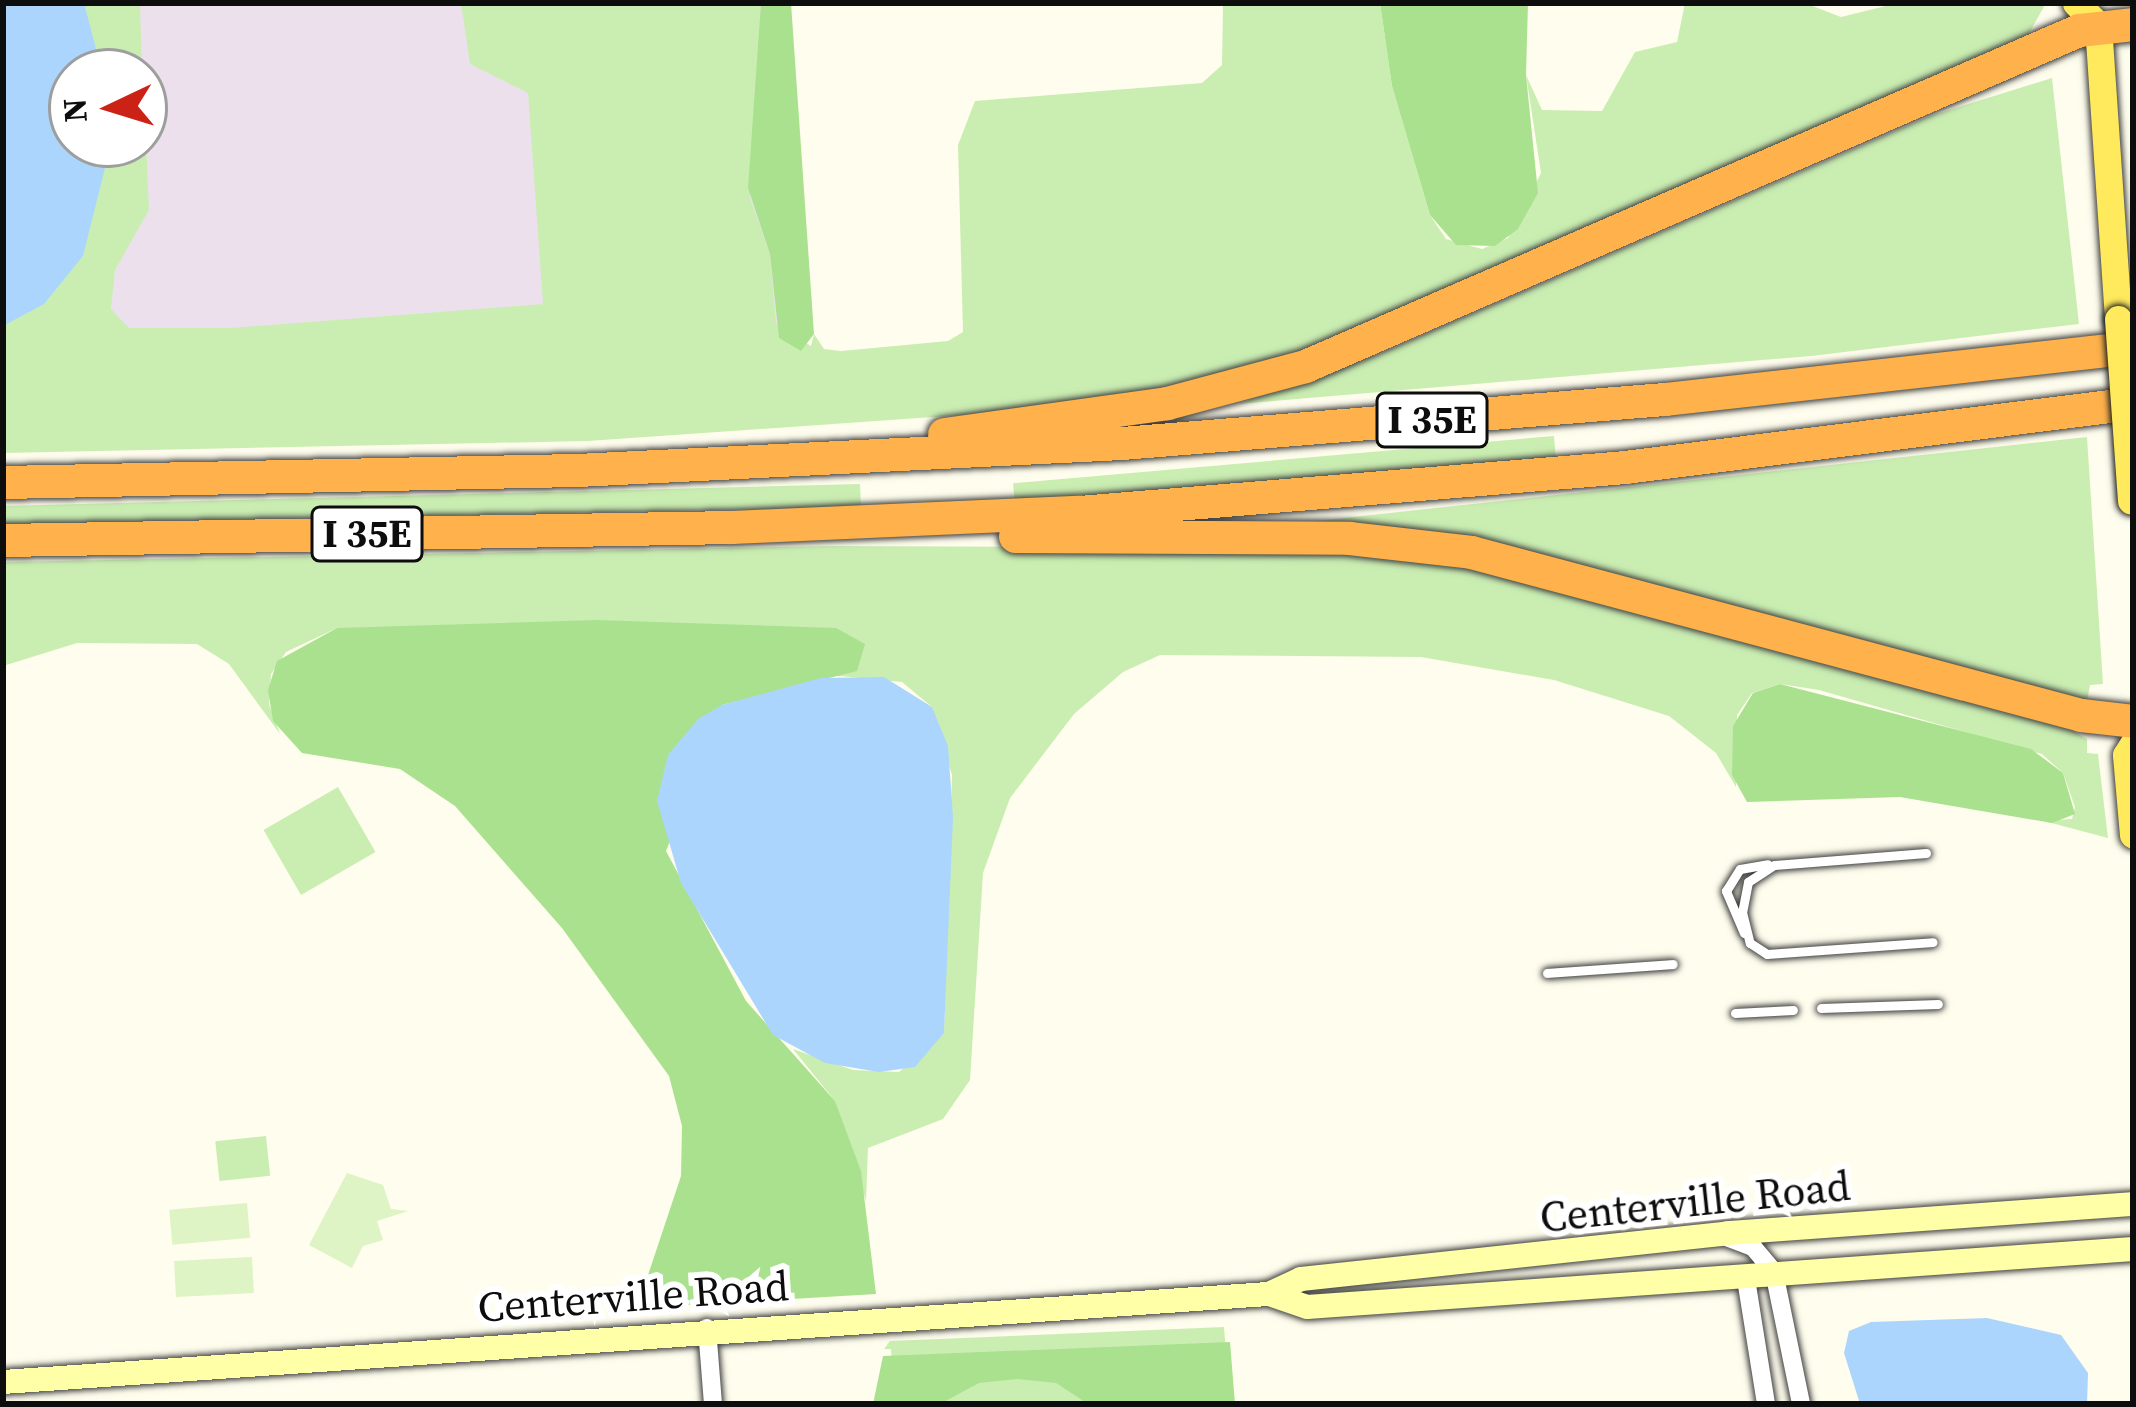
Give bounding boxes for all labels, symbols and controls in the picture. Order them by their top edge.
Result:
north arrow [48,48,168,168]
text: N [51,97,98,124]
road number: I 35E [1375,387,1489,453]
road number: I 35E [310,501,424,567]
street label: Centerville Road [1537,1160,1853,1242]
street label: Centerville Road [476,1260,790,1332]

